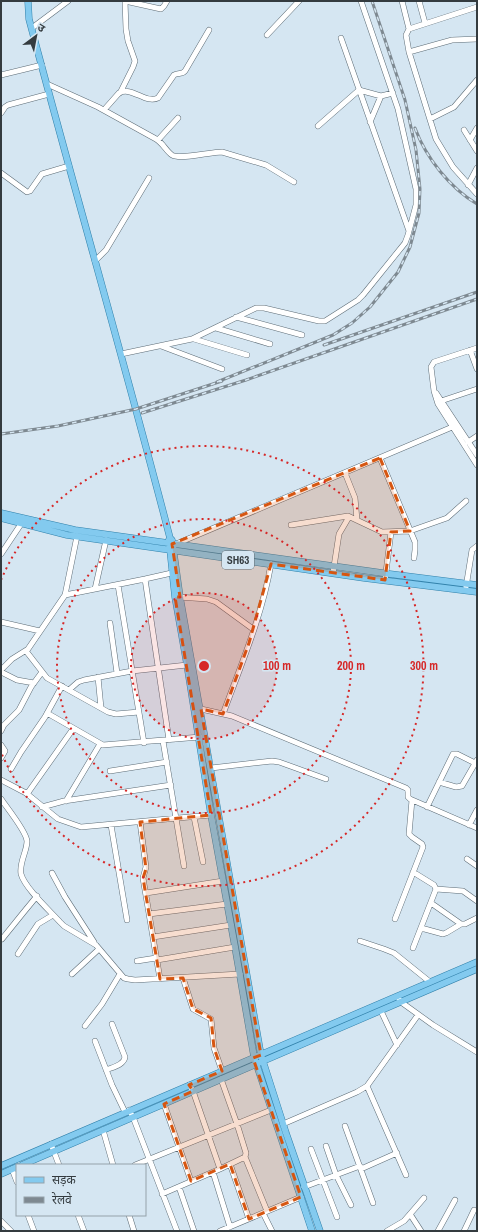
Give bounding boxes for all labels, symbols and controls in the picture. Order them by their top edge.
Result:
north arrow [16,16,56,56]
text: उ [35,20,48,35]
road number: SH63 [222,551,254,569]
text: 100 m [263,658,291,674]
text: 200 m [337,658,365,674]
text: 300 m [410,658,438,674]
centre of rings [197,659,211,673]
legend [16,1164,146,1216]
text: सड़क [52,1172,77,1188]
text: रेलवे [52,1192,72,1208]

